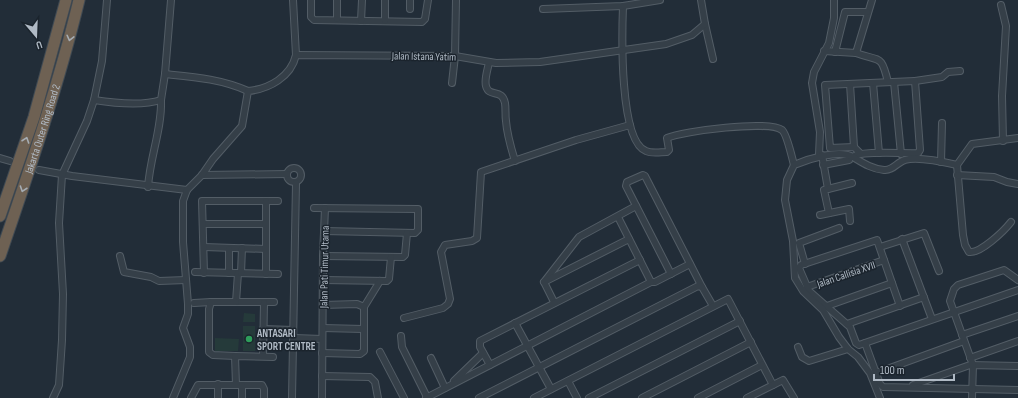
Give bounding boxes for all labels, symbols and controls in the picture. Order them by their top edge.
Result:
north arrow [16,16,56,56]
one-way arrow [66,35,74,41]
text: U [34,38,44,52]
street label: Jalan Istana Yatim [391,49,456,64]
street label: Jakarta Outer Ring Road 2 [22,82,63,176]
one-way arrow [21,136,30,143]
one-way arrow [19,185,28,192]
street label: Jalan Pati Timur Utama [317,226,332,309]
street label: Jalan Callisia XVII [814,258,877,291]
place label: ANTASARI SPORT CENTRE [256,327,316,353]
marker: ANTASARI SPORT CENTRE [244,334,254,344]
scale bar [874,356,954,382]
text: 100 m [880,363,905,378]

